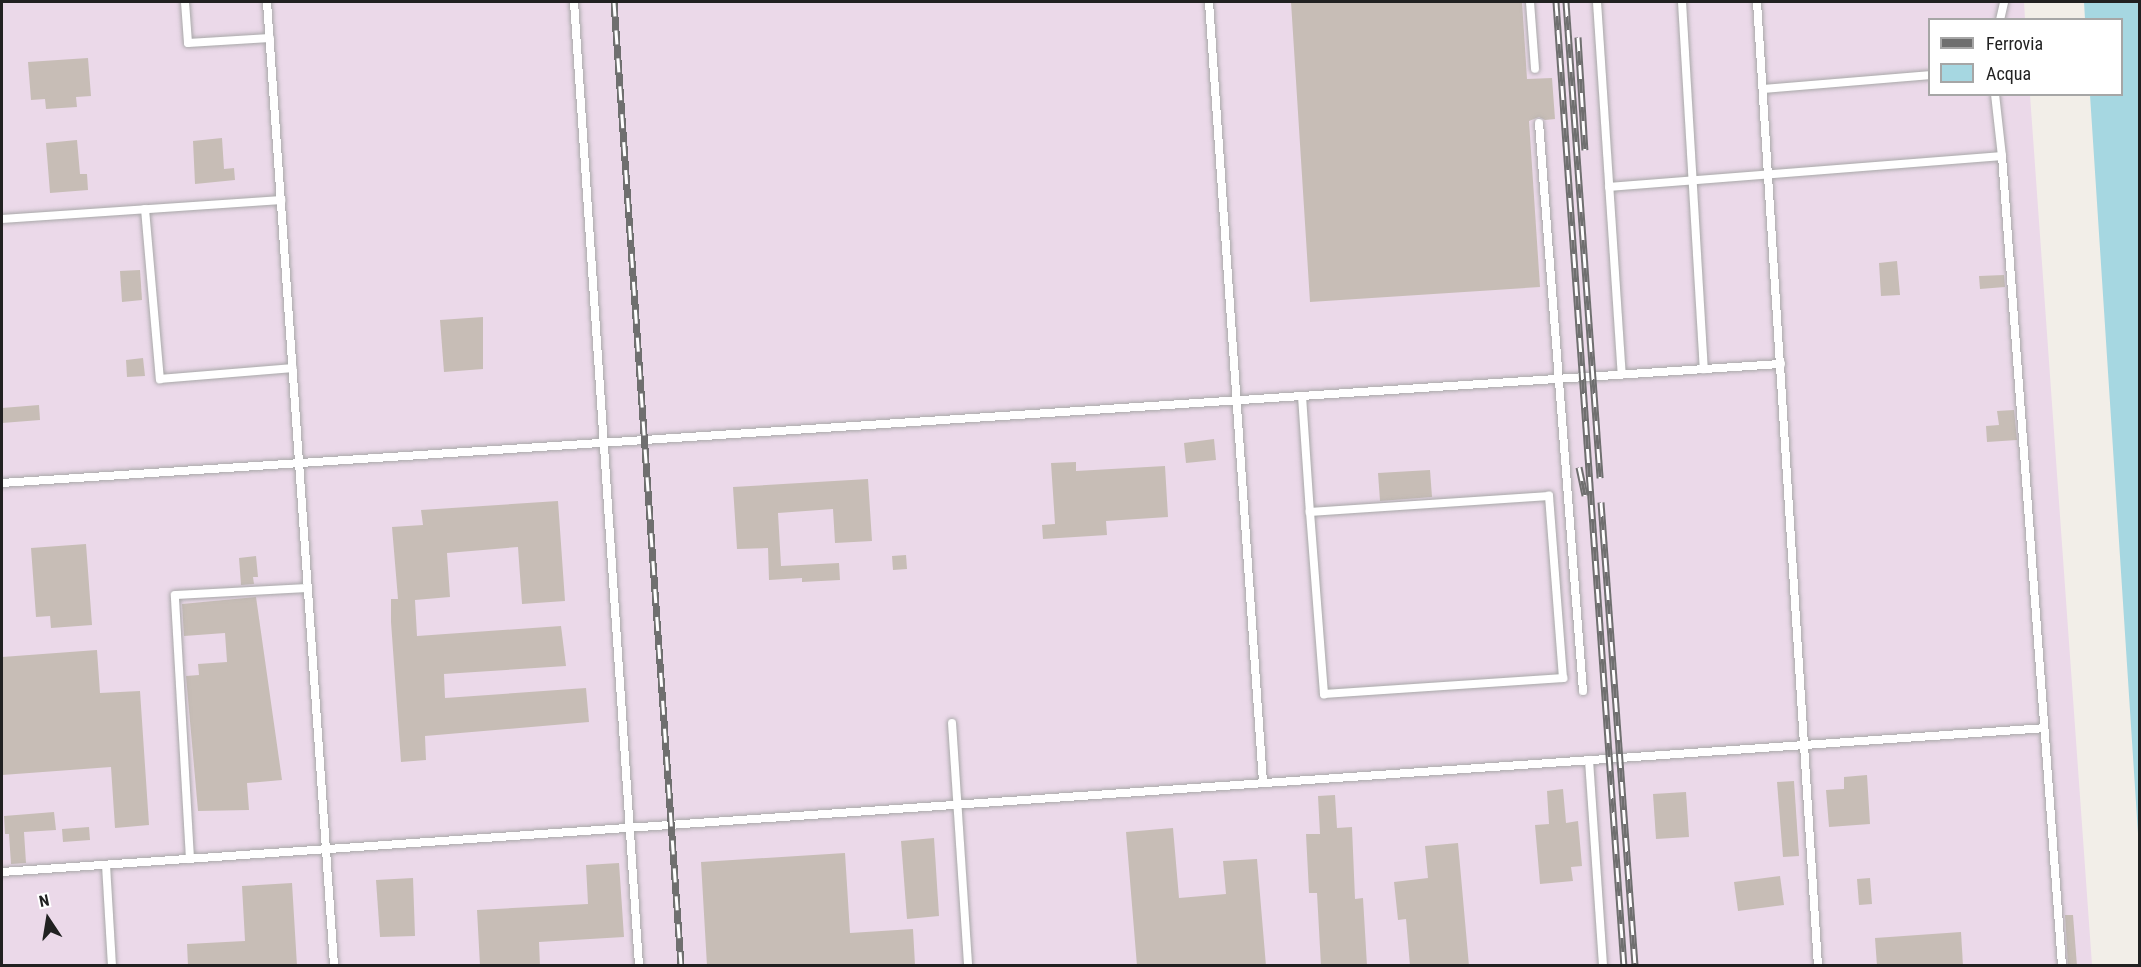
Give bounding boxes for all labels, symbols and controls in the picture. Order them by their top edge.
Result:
legend [1928,18,2123,96]
text: Ferrovia [1986,33,2043,54]
text: Acqua [1986,63,2031,84]
north arrow [18,889,78,949]
text: N [37,891,51,911]

